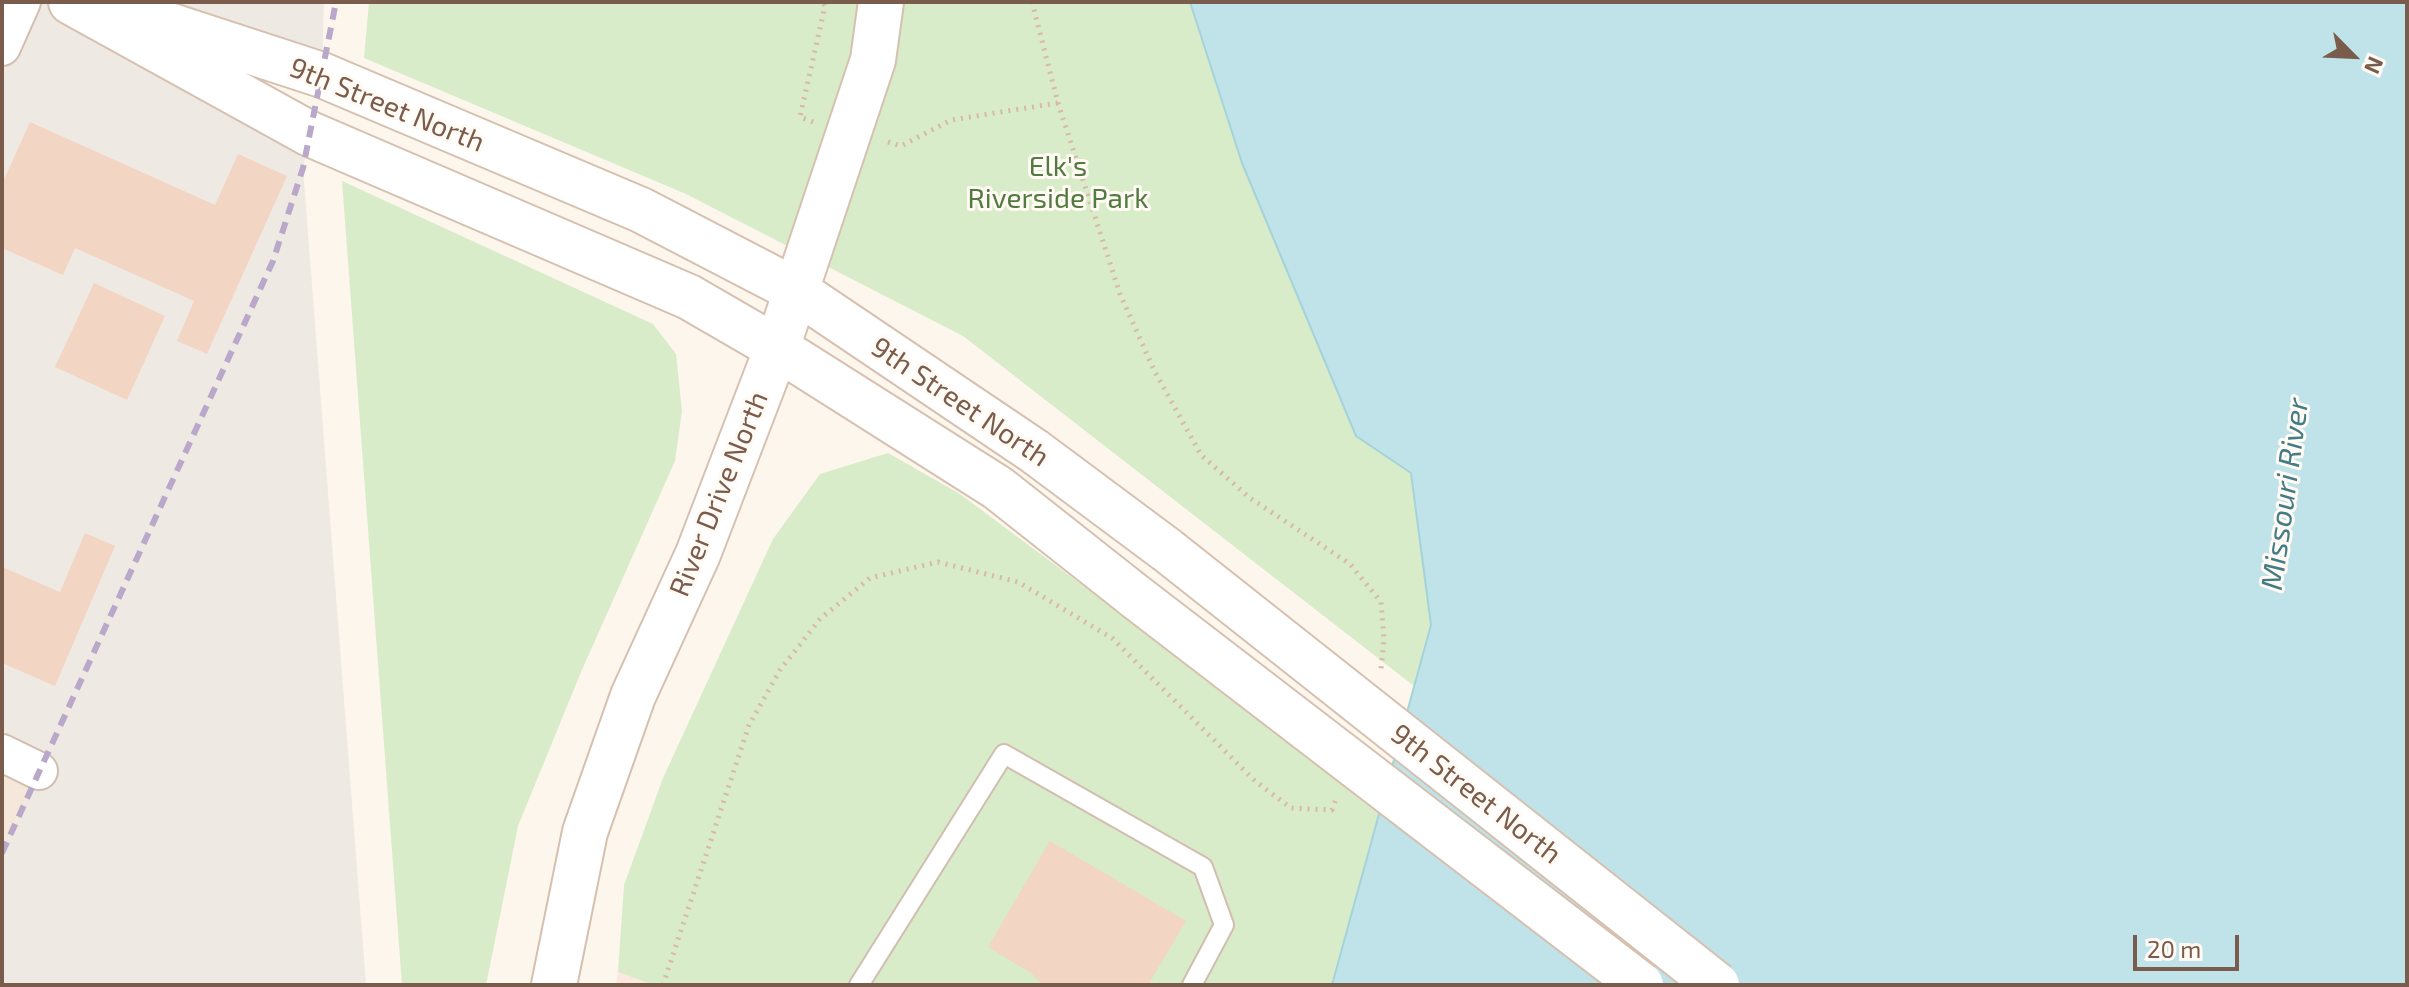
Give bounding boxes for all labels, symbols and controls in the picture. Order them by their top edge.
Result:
north arrow [2313,16,2393,96]
street label: 9th Street North [285,51,489,159]
text: N [2360,53,2390,78]
park label: Elk's Riverside Park [968,150,1148,216]
street label: 9th Street North [865,330,1055,474]
street label: River Drive North [663,387,775,601]
water label: Missouri River [2254,396,2316,592]
street label: 9th Street North [1384,717,1568,871]
scale bar [2137,919,2243,969]
text: 20 m [2147,934,2201,963]

